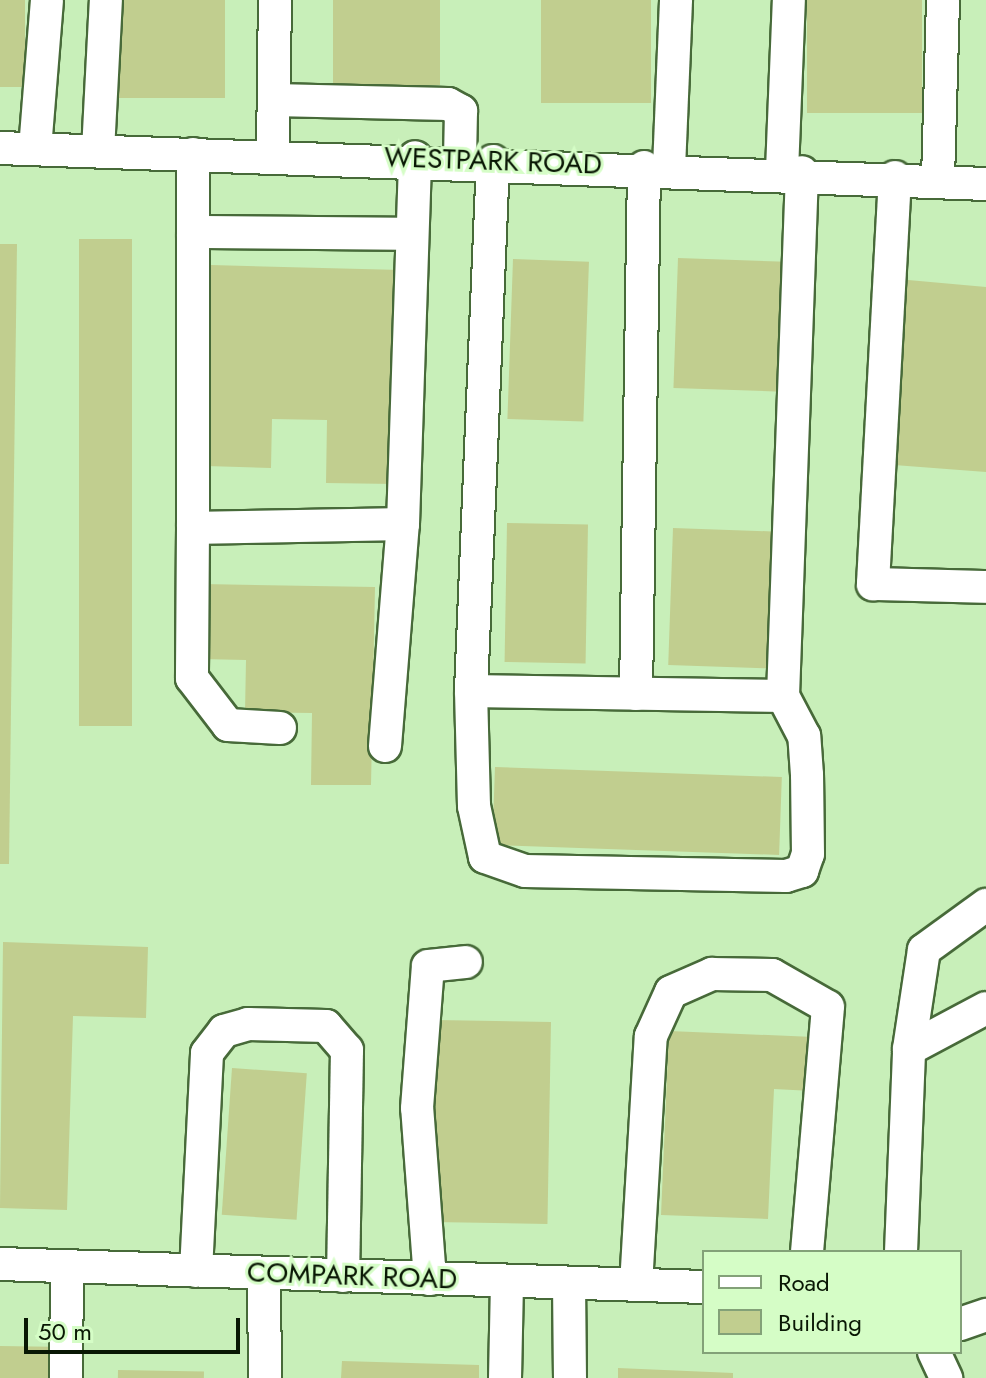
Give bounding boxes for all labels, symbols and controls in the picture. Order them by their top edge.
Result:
street label: WESTPARK ROAD [384,140,602,182]
legend [702,1250,962,1354]
street label: COMPARK ROAD [246,1256,458,1296]
text: Road [778,1265,830,1300]
scale bar [28,1302,244,1352]
text: Building [778,1305,862,1340]
text: 50 m [38,1314,92,1349]

